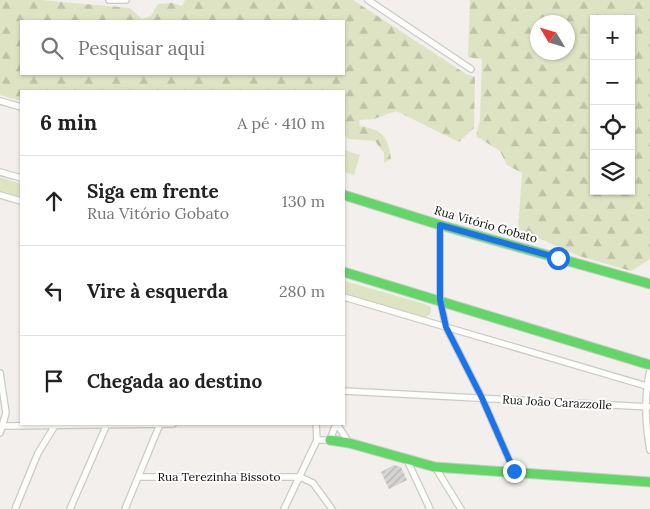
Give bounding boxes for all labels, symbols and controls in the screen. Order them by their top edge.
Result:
north arrow [530,15,575,60]
map controls [590,15,635,195]
button: + [590,15,635,60]
search box [20,20,345,75]
icon: search [38,34,66,62]
text: Pesquisar aqui [78,36,205,60]
button: − [590,60,635,105]
button: locate [590,105,635,150]
text: 6 min [40,109,97,136]
text: A pé · 410 m [237,113,325,133]
button: layers [590,150,635,195]
text: Siga em frente [87,179,219,203]
icon: ahead [40,187,68,215]
text: 130 m [282,191,325,211]
street label: Rua Vitório Gobato [433,202,539,246]
text: Rua Vitório Gobato [87,203,229,223]
route start [547,247,570,270]
icon: left [40,277,68,305]
text: Vire à esquerda [87,279,228,303]
text: 280 m [279,281,325,301]
icon: arrive [40,367,68,395]
text: Chegada ao destino [87,369,262,393]
street label: Rua João Carazzolle [502,392,613,412]
route end [503,460,526,483]
street label: Rua Terezinha Bissoto [157,469,281,484]

